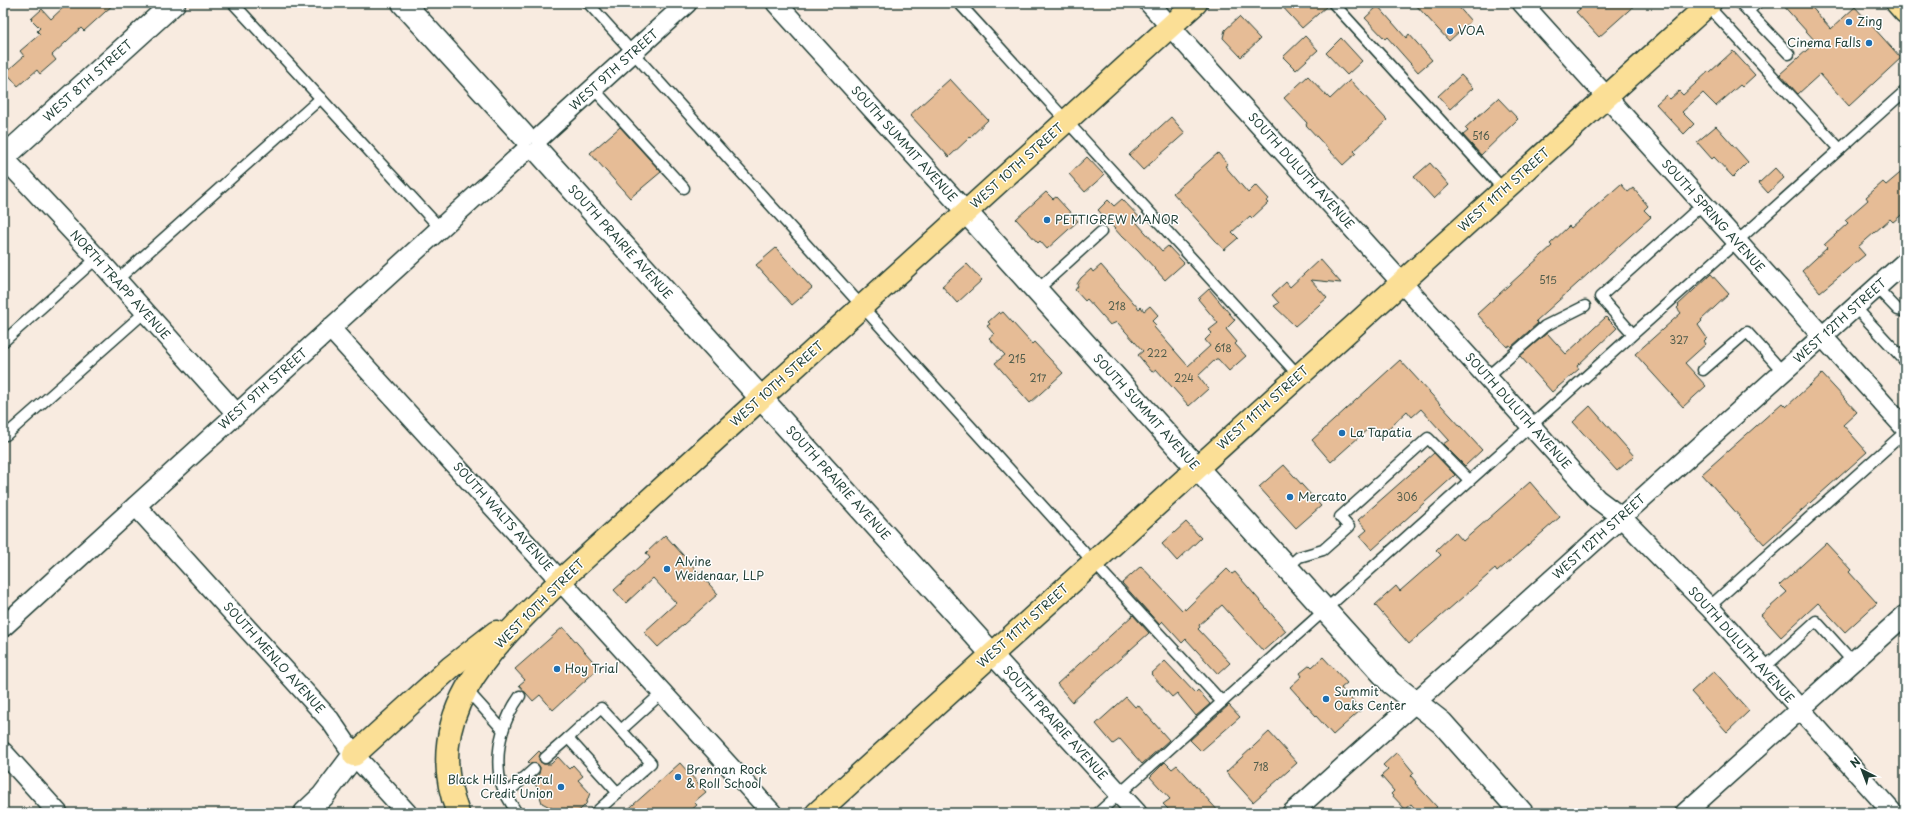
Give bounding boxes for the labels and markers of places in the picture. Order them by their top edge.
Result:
place label: Zing [1857,12,1883,30]
marker: Zing [1844,17,1854,27]
place label: VOA [1458,21,1485,39]
marker: VOA [1445,26,1455,36]
place label: Cinema Falls [1787,33,1862,51]
marker: Cinema Falls [1864,38,1874,48]
place label: PETTIGREW MANOR [1055,210,1179,228]
marker: PETTIGREW MANOR [1042,215,1052,225]
place label: La Tapatia [1350,423,1412,441]
marker: La Tapatia [1337,428,1347,438]
place label: Mercato [1298,487,1347,505]
marker: Mercato [1285,492,1295,502]
place label: Alvine Weidenaar, LLP [675,552,764,584]
marker: Alvine Weidenaar, LLP [662,564,672,574]
place label: Hoy Trial [565,659,618,677]
marker: Hoy Trial [552,664,562,674]
place label: Summit Oaks Center [1334,682,1407,714]
marker: Summit Oaks Center [1321,694,1331,704]
place label: Brennan Rock & Roll School [686,760,767,792]
place label: Black Hills Federal Credit Union [447,770,553,802]
marker: Brennan Rock & Roll School [673,772,683,782]
marker: Black Hills Federal Credit Union [556,782,566,792]

